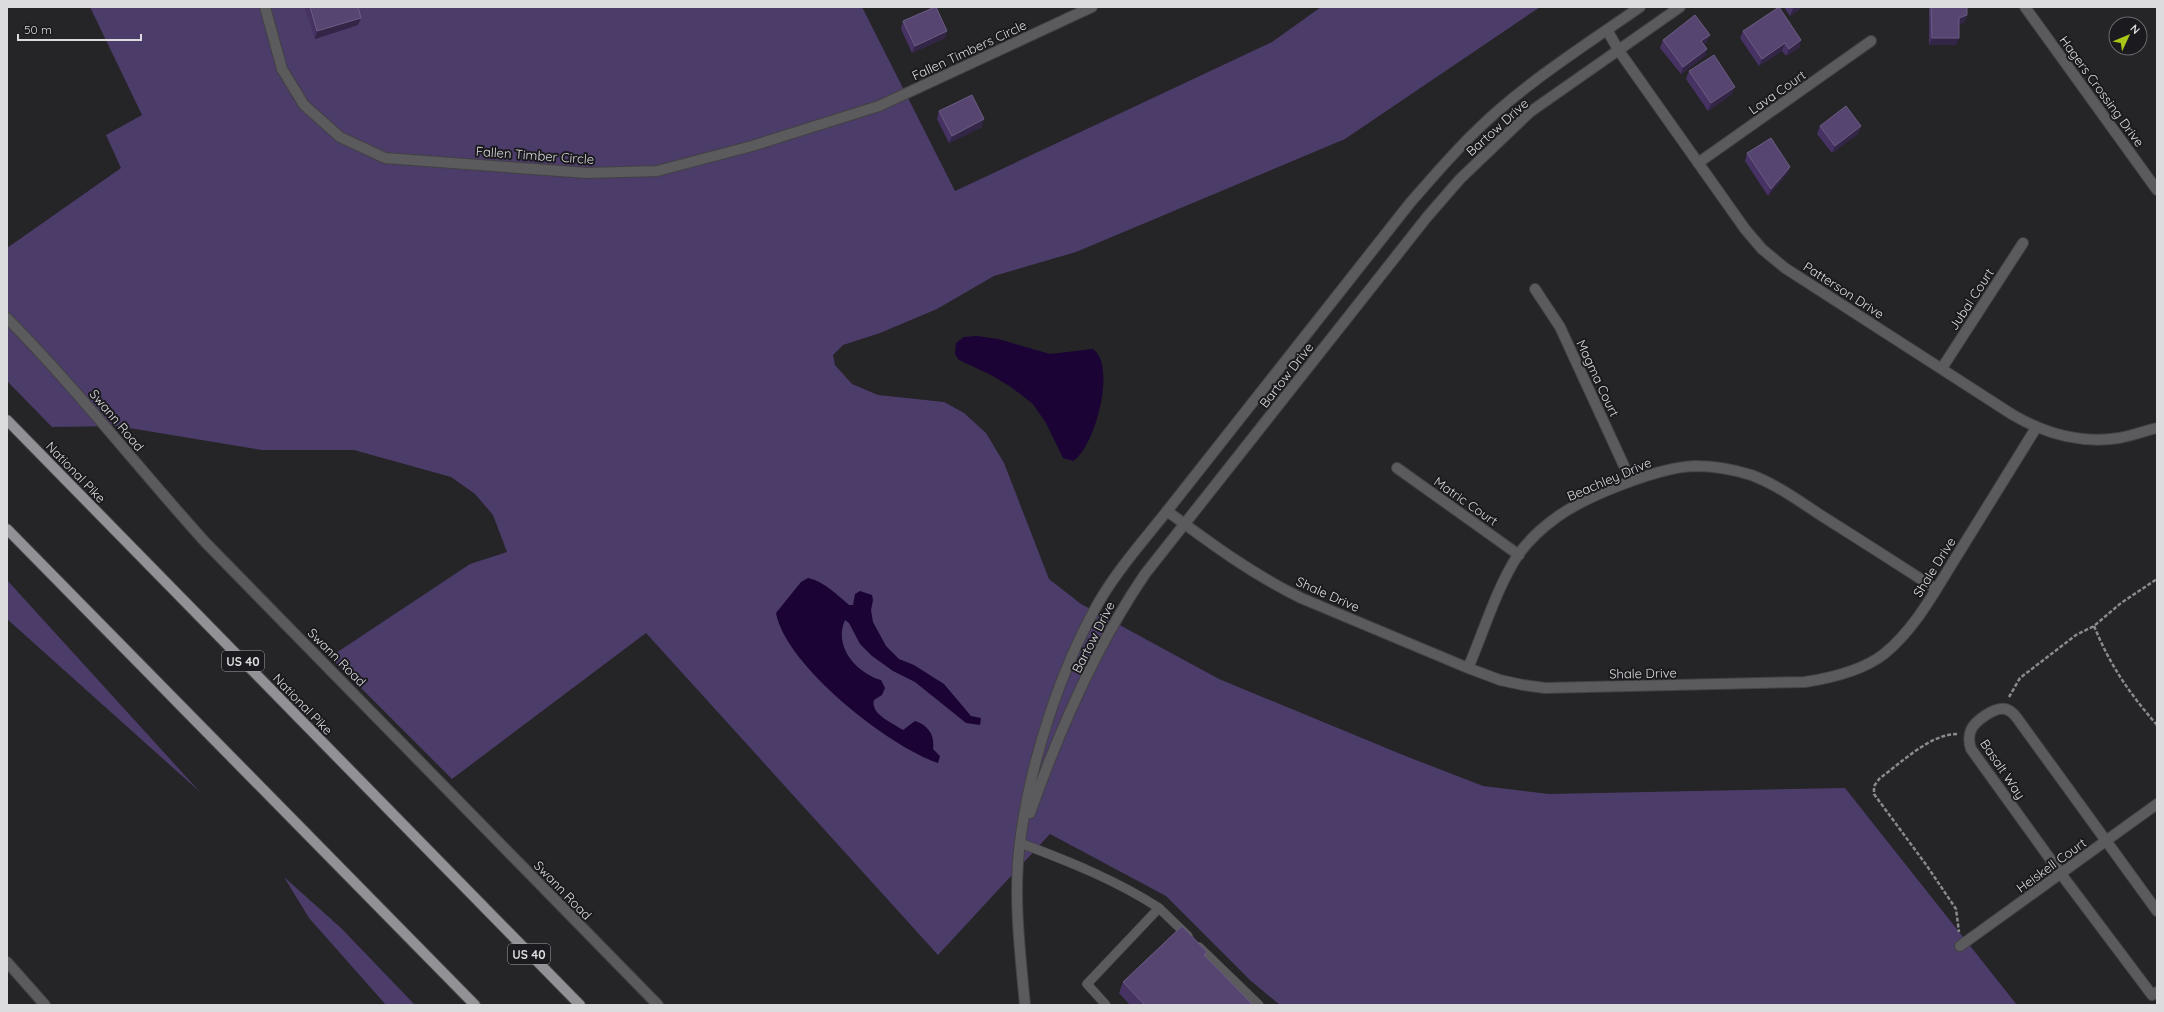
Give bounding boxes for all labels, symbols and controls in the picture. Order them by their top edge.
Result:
scale bar [18,16,141,42]
street label: Fallen Timbers Circle [909,16,1029,84]
north arrow [2108,16,2148,56]
text: N [2127,21,2143,37]
text: 50 m [24,22,52,37]
street label: Hagers Crossing Drive [2056,32,2148,150]
street label: Lava Court [1745,66,1809,118]
street label: Bartow Drive [1463,95,1531,159]
street label: Fallen Timber Circle [475,143,595,167]
street label: Patterson Drive [1801,258,1887,322]
street label: Jubal Court [1945,265,1997,333]
street label: Magma Court [1573,337,1623,419]
street label: Bartow Drive [1256,339,1316,411]
street label: Swann Road [86,386,148,454]
street label: National Pike [43,438,109,506]
street label: Beachley Drive [1564,454,1654,504]
street label: Matric Court [1431,473,1501,529]
street label: Shale Drive [1909,534,1959,600]
street label: Shale Drive [1294,573,1362,615]
street label: Bartow Drive [1068,599,1118,675]
street label: Swann Road [305,625,369,689]
road number: US 40 [222,651,264,671]
street label: Shale Drive [1609,664,1677,682]
street label: National Pike [270,670,336,738]
street label: Basalt Way [1977,736,2029,802]
street label: Heiskell Court [2013,834,2089,896]
street label: Swann Road [531,857,595,923]
road number: US 40 [508,944,550,964]

